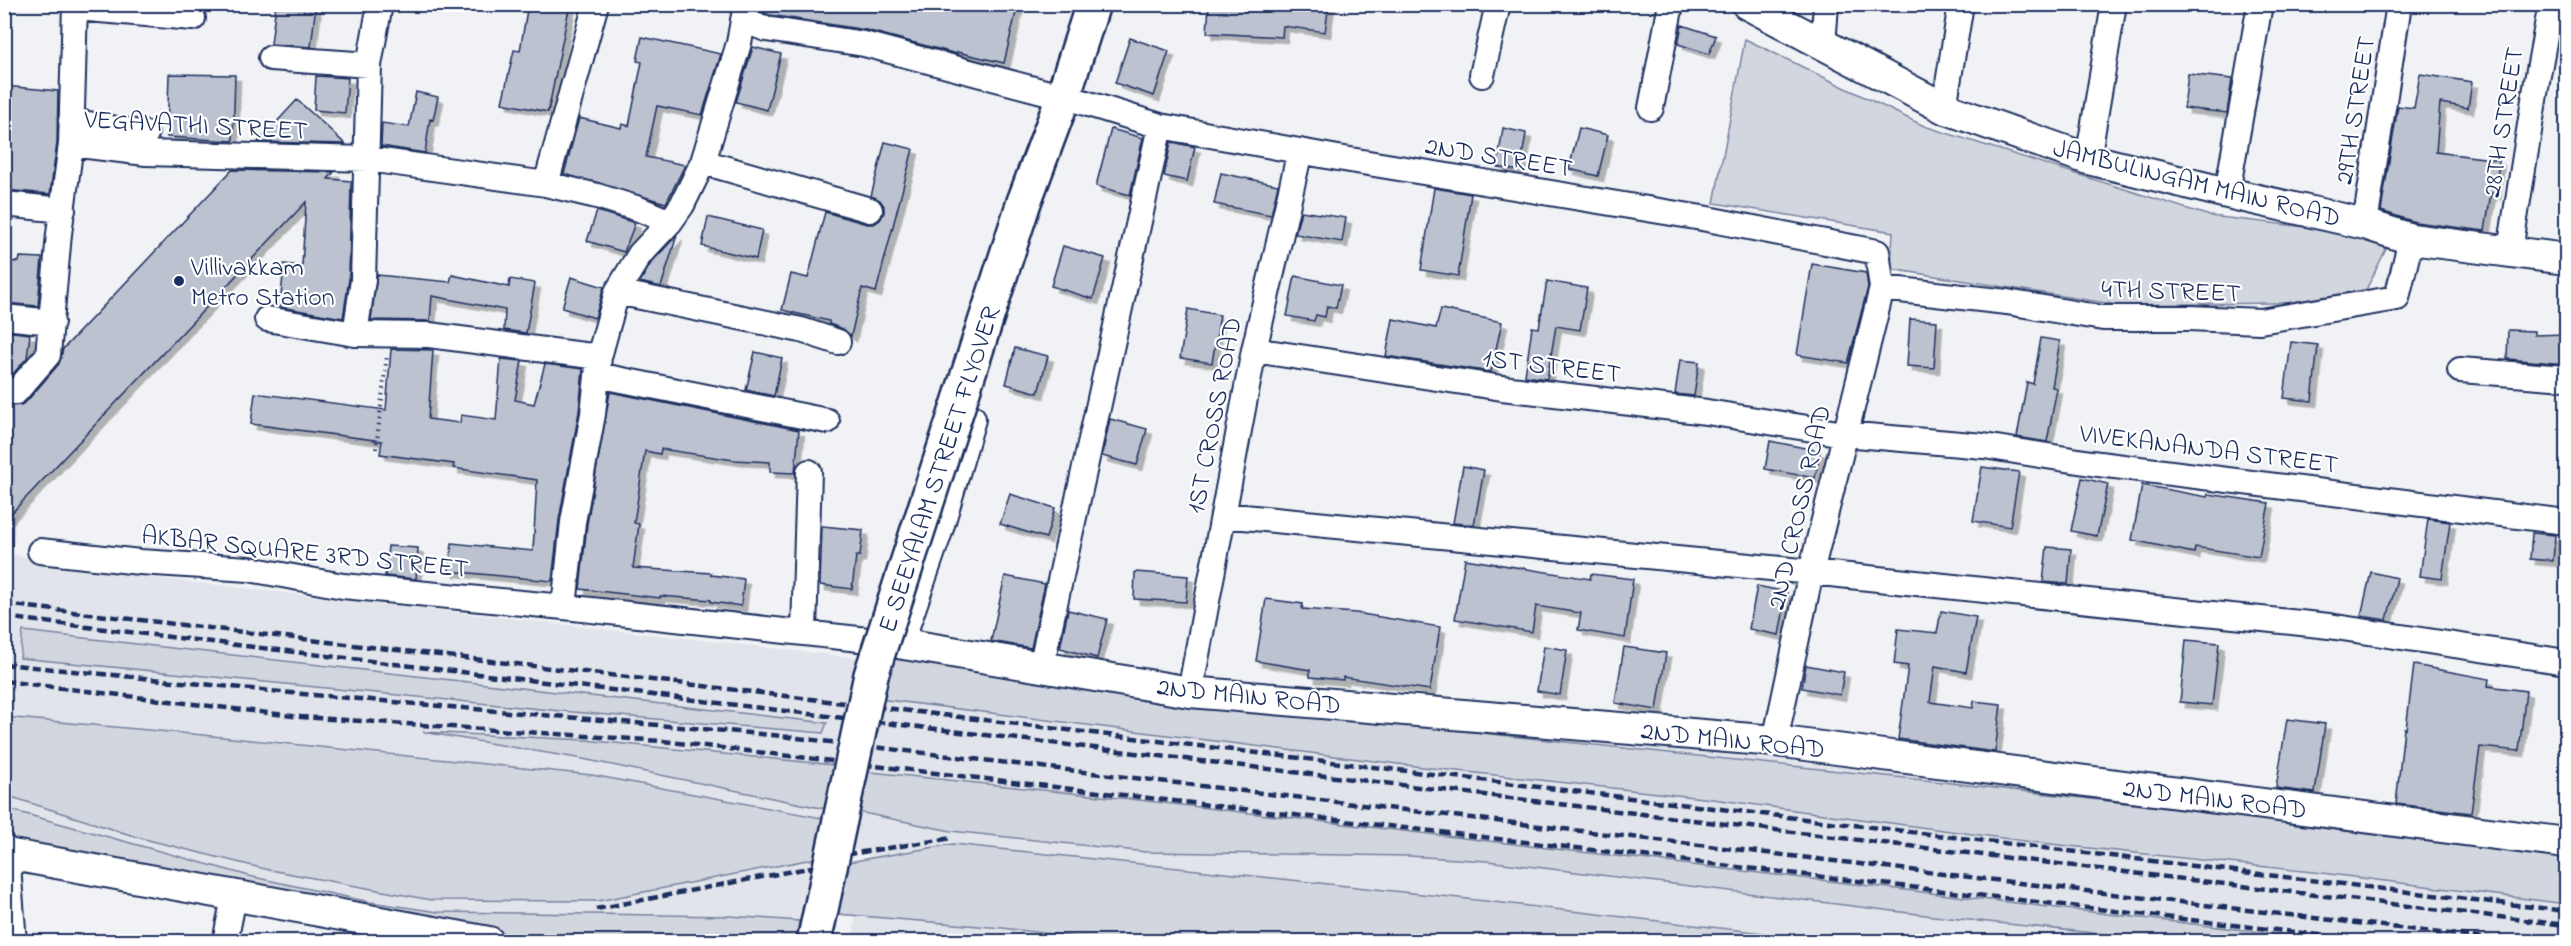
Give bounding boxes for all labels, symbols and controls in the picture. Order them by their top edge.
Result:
street label: 29TH STREET [2326,34,2387,187]
street label: 28TH STREET [2474,45,2536,200]
street label: VEGAVATHI STREET [82,102,309,152]
street label: 2ND STREET [1422,129,1575,189]
street label: JAMBULINGAM MAIN ROAD [2049,131,2344,239]
place label: Villivakkam Metro Station [190,250,334,318]
street label: 4TH STREET [2100,272,2241,314]
marker: Villivakkam Metro Station [172,274,186,288]
street label: E SEEYALAM STREET FLYOVER [870,301,1012,638]
street label: 1ST CROSS ROAD [1178,314,1254,517]
street label: 1ST STREET [1480,341,1623,395]
street label: 2ND CROSS ROAD [1759,402,1843,614]
street label: VIVEKANANDA STREET [2076,416,2340,486]
street label: AKBAR SQUARE 3RD STREET [139,518,470,590]
street label: 2ND MAIN ROAD [1155,669,1343,727]
street label: 2ND MAIN ROAD [1639,713,1827,771]
street label: 2ND MAIN ROAD [2121,771,2309,831]

